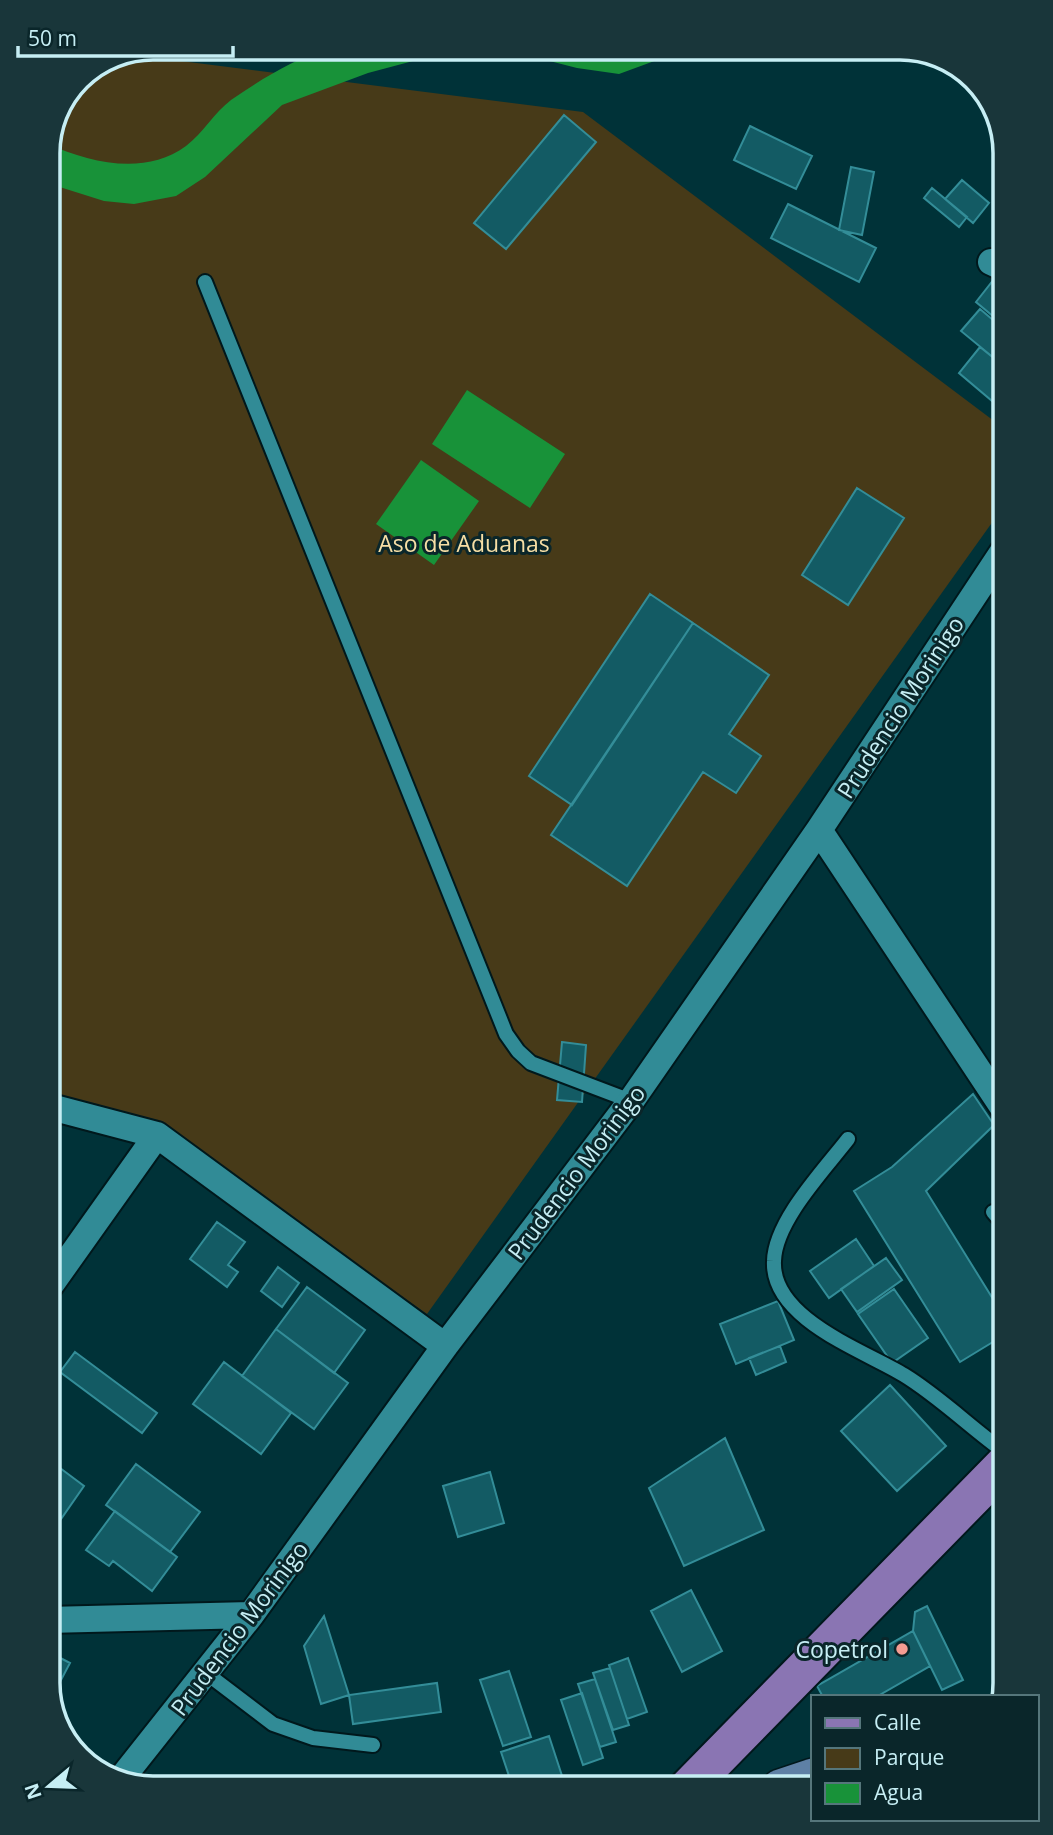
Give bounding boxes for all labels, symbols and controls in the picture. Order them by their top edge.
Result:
scale bar [18,14,233,58]
text: 50 m [28,24,77,52]
park label: Aso de Aduanas [378,527,550,559]
street label: Prudencio Morinigo [829,610,971,804]
street label: Prudencio Morinigo [500,1078,652,1266]
street label: Prudencio Morinigo [163,1534,315,1722]
place label: Copetrol [795,1633,888,1665]
marker: Copetrol [894,1641,910,1657]
legend [811,1695,1039,1821]
text: Calle [874,1708,921,1736]
text: Parque [874,1743,944,1771]
north arrow [14,1751,84,1821]
text: Agua [874,1778,923,1806]
text: N [18,1780,48,1803]

